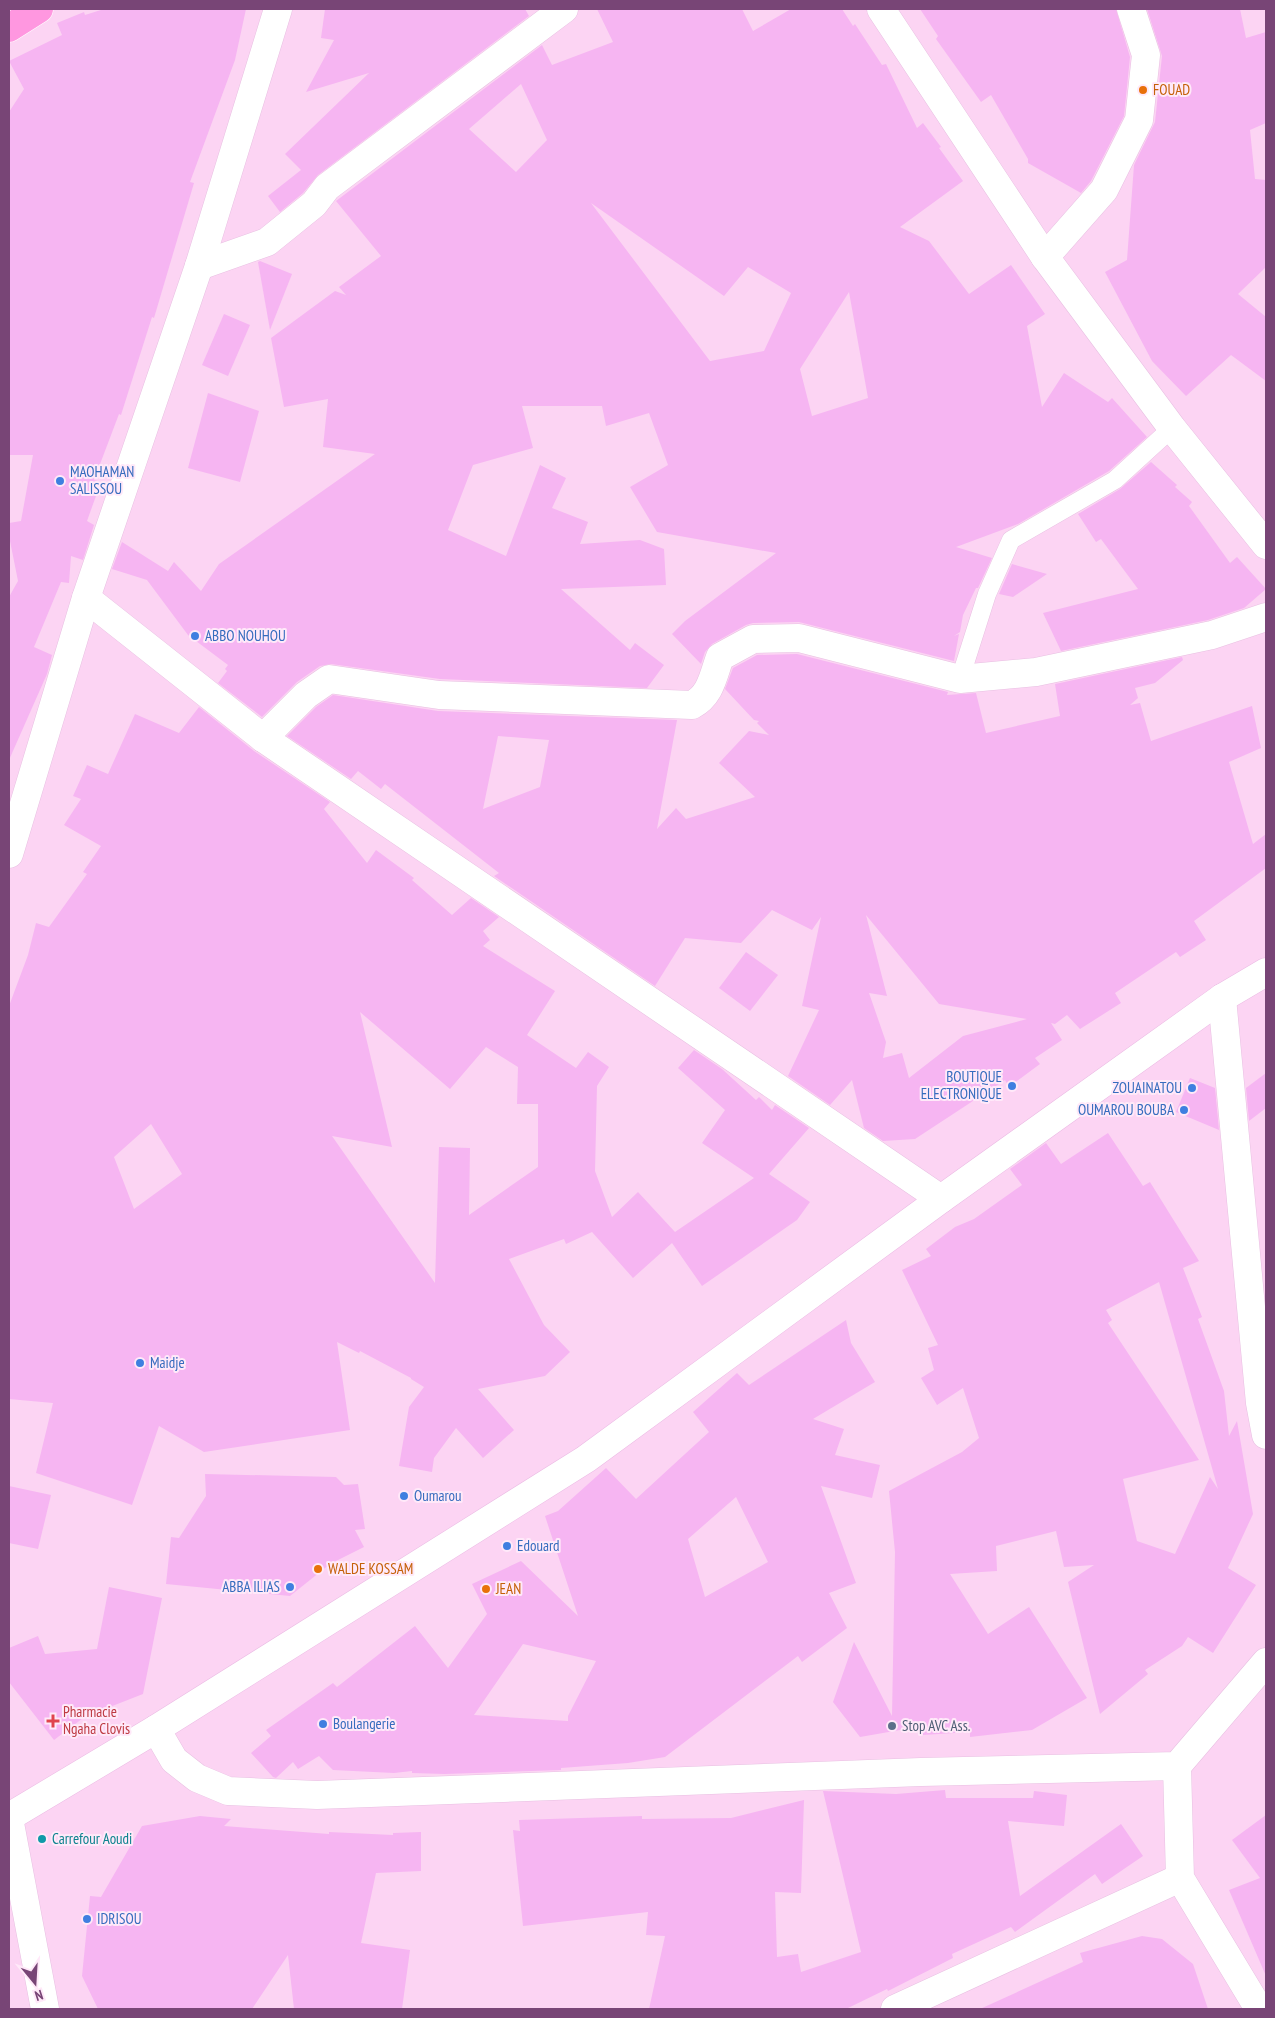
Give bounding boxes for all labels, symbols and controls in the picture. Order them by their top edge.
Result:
place label: FOUAD [1153,80,1190,99]
marker: FOUAD [1137,84,1149,96]
place label: MAOHAMAN SALISSOU [70,462,134,498]
marker: MAOHAMAN SALISSOU [54,475,66,487]
place label: ABBO NOUHOU [205,626,286,645]
marker: ABBO NOUHOU [189,630,201,642]
place label: BOUTIQUE ELECTRONIQUE [921,1067,1002,1103]
place label: ZOUAINATOU [1113,1078,1182,1097]
marker: BOUTIQUE ELECTRONIQUE [1006,1080,1018,1092]
marker: ZOUAINATOU [1186,1082,1198,1094]
place label: OUMAROU BOUBA [1078,1100,1175,1119]
marker: OUMAROU BOUBA [1178,1104,1190,1116]
place label: Maidje [150,1353,185,1372]
marker: Maidje [134,1357,146,1369]
place label: Oumarou [414,1486,462,1505]
marker: Oumarou [398,1490,410,1502]
place label: Edouard [517,1536,560,1555]
marker: Edouard [501,1540,513,1552]
place label: WALDE KOSSAM [328,1559,413,1578]
marker: WALDE KOSSAM [312,1563,324,1575]
place label: ABBA ILIAS [222,1577,280,1596]
place label: JEAN [495,1579,521,1598]
marker: ABBA ILIAS [284,1581,296,1593]
marker: JEAN [480,1583,492,1595]
place label: Pharmacie Ngaha Clovis [63,1702,130,1738]
place label: Boulangerie [333,1714,395,1733]
marker: Pharmacie Ngaha Clovis [47,1715,59,1727]
place label: Stop AVC Ass. [902,1716,971,1735]
marker: Boulangerie [317,1718,329,1730]
marker: Stop AVC Ass. [886,1720,898,1732]
place label: Carrefour Aoudi [52,1829,132,1848]
marker: Carrefour Aoudi [36,1833,48,1845]
place label: IDRISOU [97,1909,142,1928]
marker: IDRISOU [81,1913,93,1925]
north arrow [10,1958,60,2008]
text: N [33,1986,45,2005]

